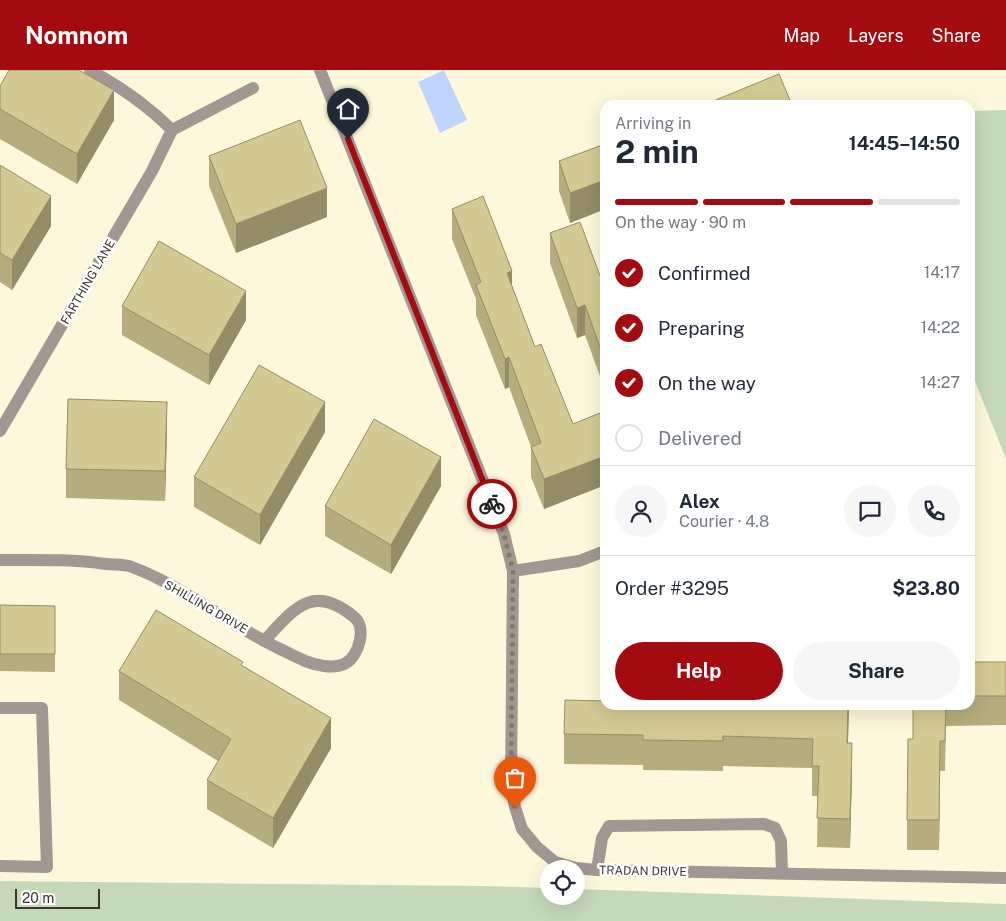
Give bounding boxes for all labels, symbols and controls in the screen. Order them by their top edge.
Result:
text: Nomnom [25,21,128,49]
text: Map [784,25,820,46]
text: Layers [848,25,904,46]
text: Share [932,25,981,46]
pin [327,88,369,139]
icon: home [334,95,362,123]
text: Arriving in [615,114,691,133]
text: 14:45–14:50 [849,132,960,154]
text: 2 min [615,133,699,170]
text: On the way · 90 m [615,213,746,232]
street label: FARTHING LANE [58,237,118,327]
icon: check [615,259,643,287]
text: Confirmed [658,262,751,284]
text: 14:17 [924,263,960,282]
icon: check [615,314,643,342]
text: Preparing [658,317,745,339]
text: 14:22 [920,318,960,337]
icon: check [615,369,643,397]
text: On the way [658,372,756,394]
text: 14:27 [920,373,960,392]
text: Delivered [658,427,742,449]
courier [467,479,517,529]
button: person [615,485,667,537]
button: chat [844,485,896,537]
button: phone [908,485,960,537]
icon: bike [478,490,506,518]
text: Alex [679,490,720,512]
text: Courier · 4.8 [679,512,769,531]
street label: SHILLING DRIVE [162,577,250,637]
text: Order #3295 [615,577,729,599]
text: $23.80 [892,577,960,599]
button: Help [615,642,783,700]
button: Share [793,642,960,700]
pin [494,757,536,808]
icon: bag [501,764,529,792]
map controls [540,860,585,905]
button: locate [540,860,585,905]
street label: TRADAN DRIVE [599,863,687,879]
scale bar [15,886,100,909]
text: 20 m [22,890,54,906]

